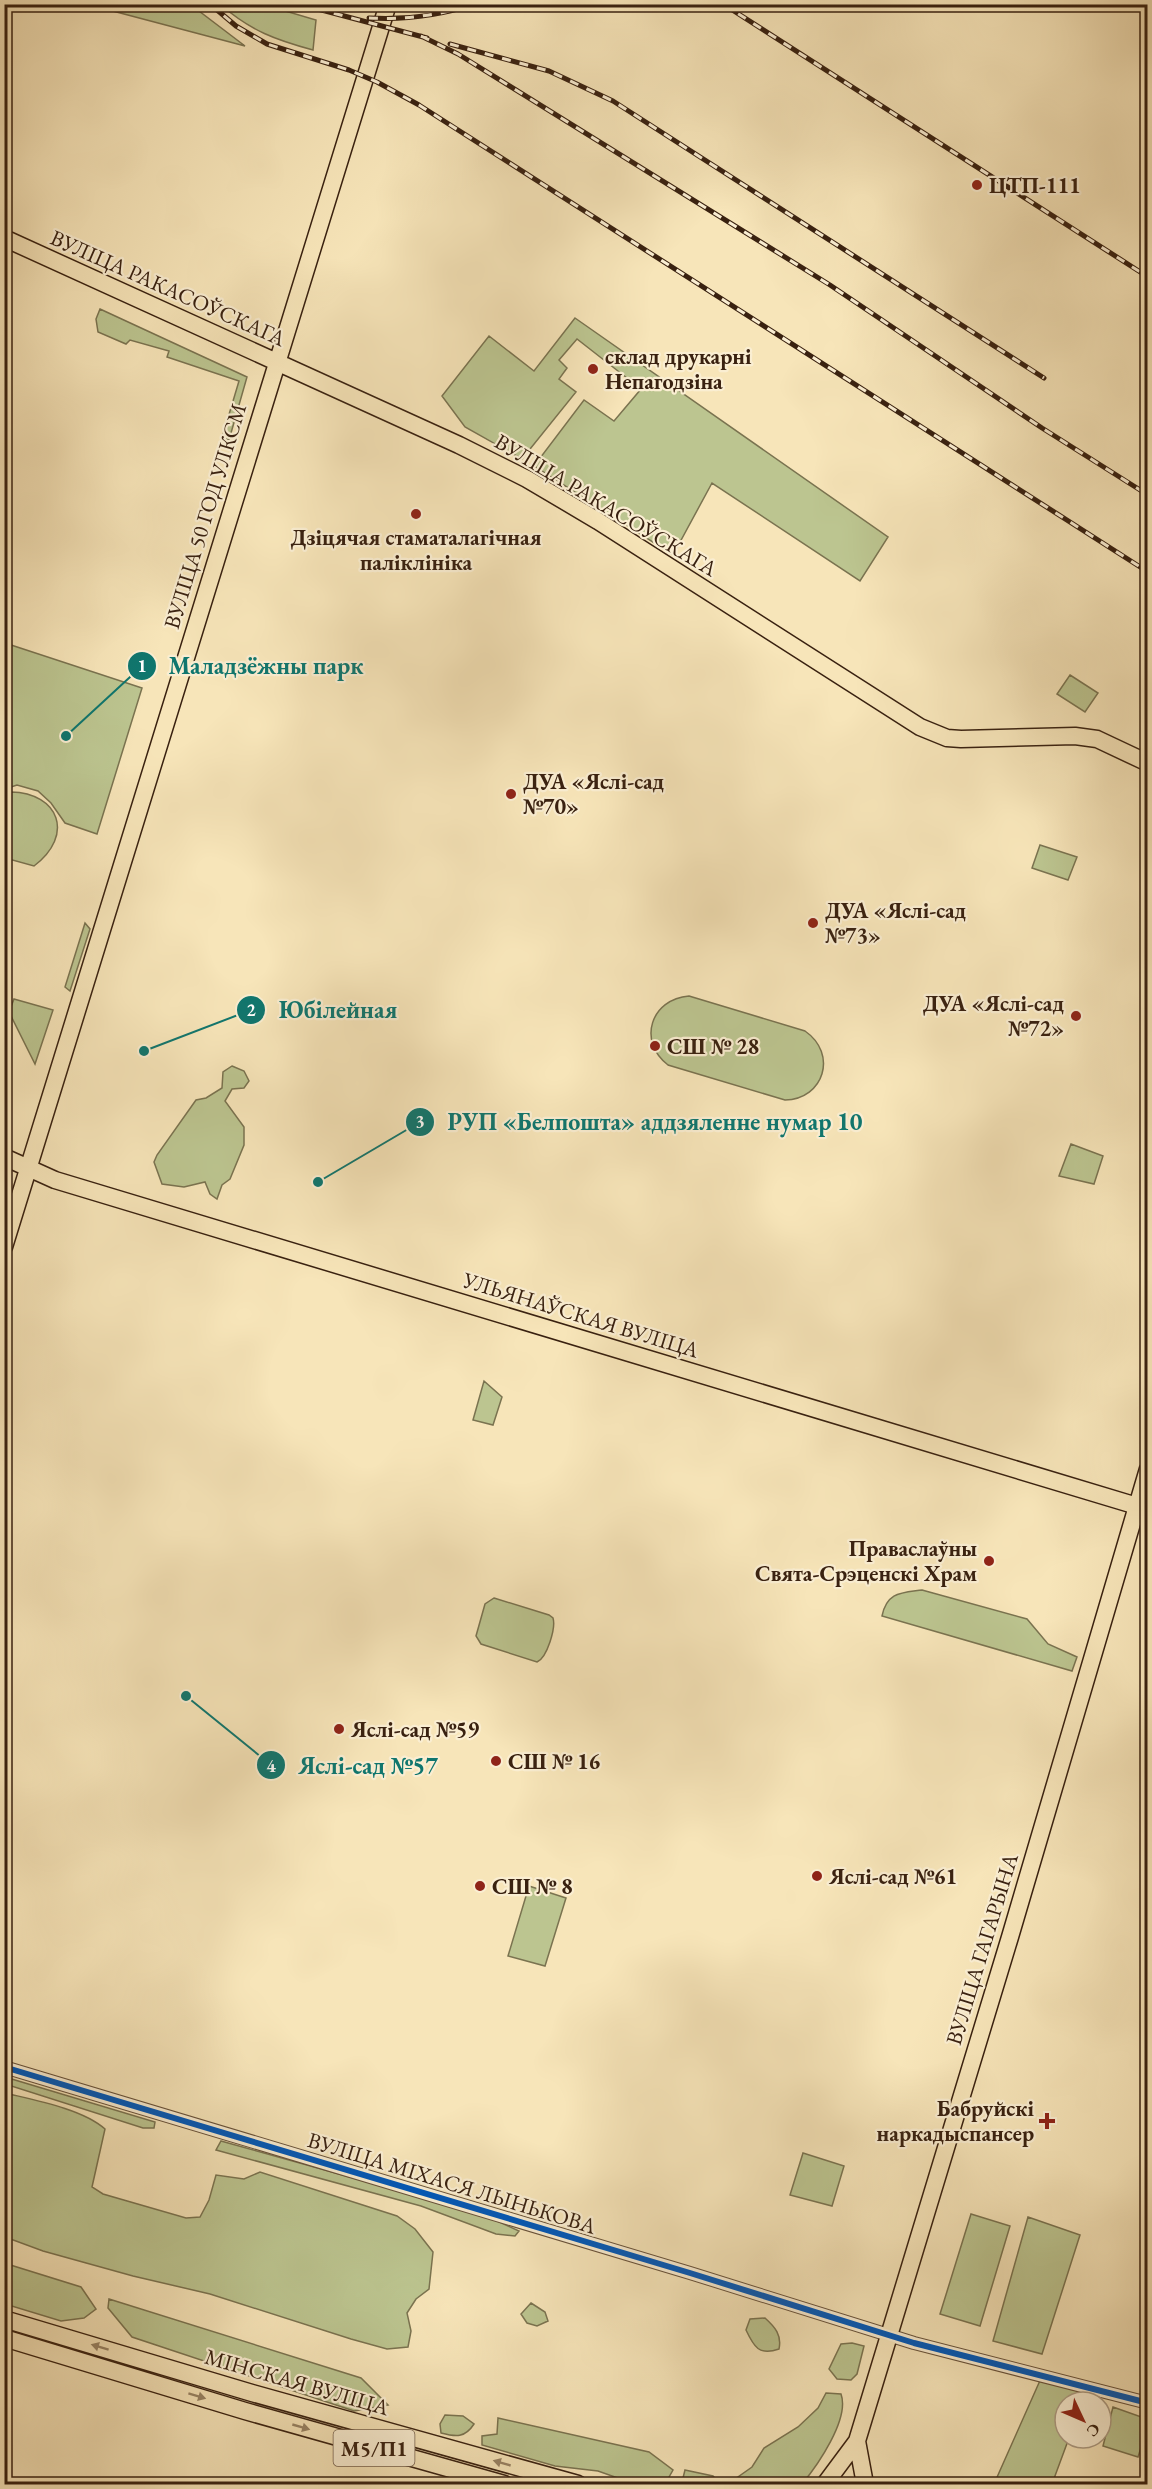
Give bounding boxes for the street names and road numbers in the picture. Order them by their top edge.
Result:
street label: ВУЛІЦА РАКАСОЎСКАГА [46,223,291,353]
street label: ВУЛІЦА 50 ГОД УЛКСМ [157,399,253,632]
street label: ВУЛІЦА РАКАСОЎСКАГА [489,427,723,583]
street label: УЛЬЯНАЎСКАЯ ВУЛІЦА [459,1265,703,1365]
street label: ВУЛІЦА ГАГАРЫНА [939,1849,1025,2048]
street label: ВУЛІЦА МІХАСЯ ЛЫНЬКОВА [304,2125,601,2241]
street label: МІНСКАЯ ВУЛІЦА [202,2342,393,2422]
road number: М5/П1 [334,2430,415,2466]

